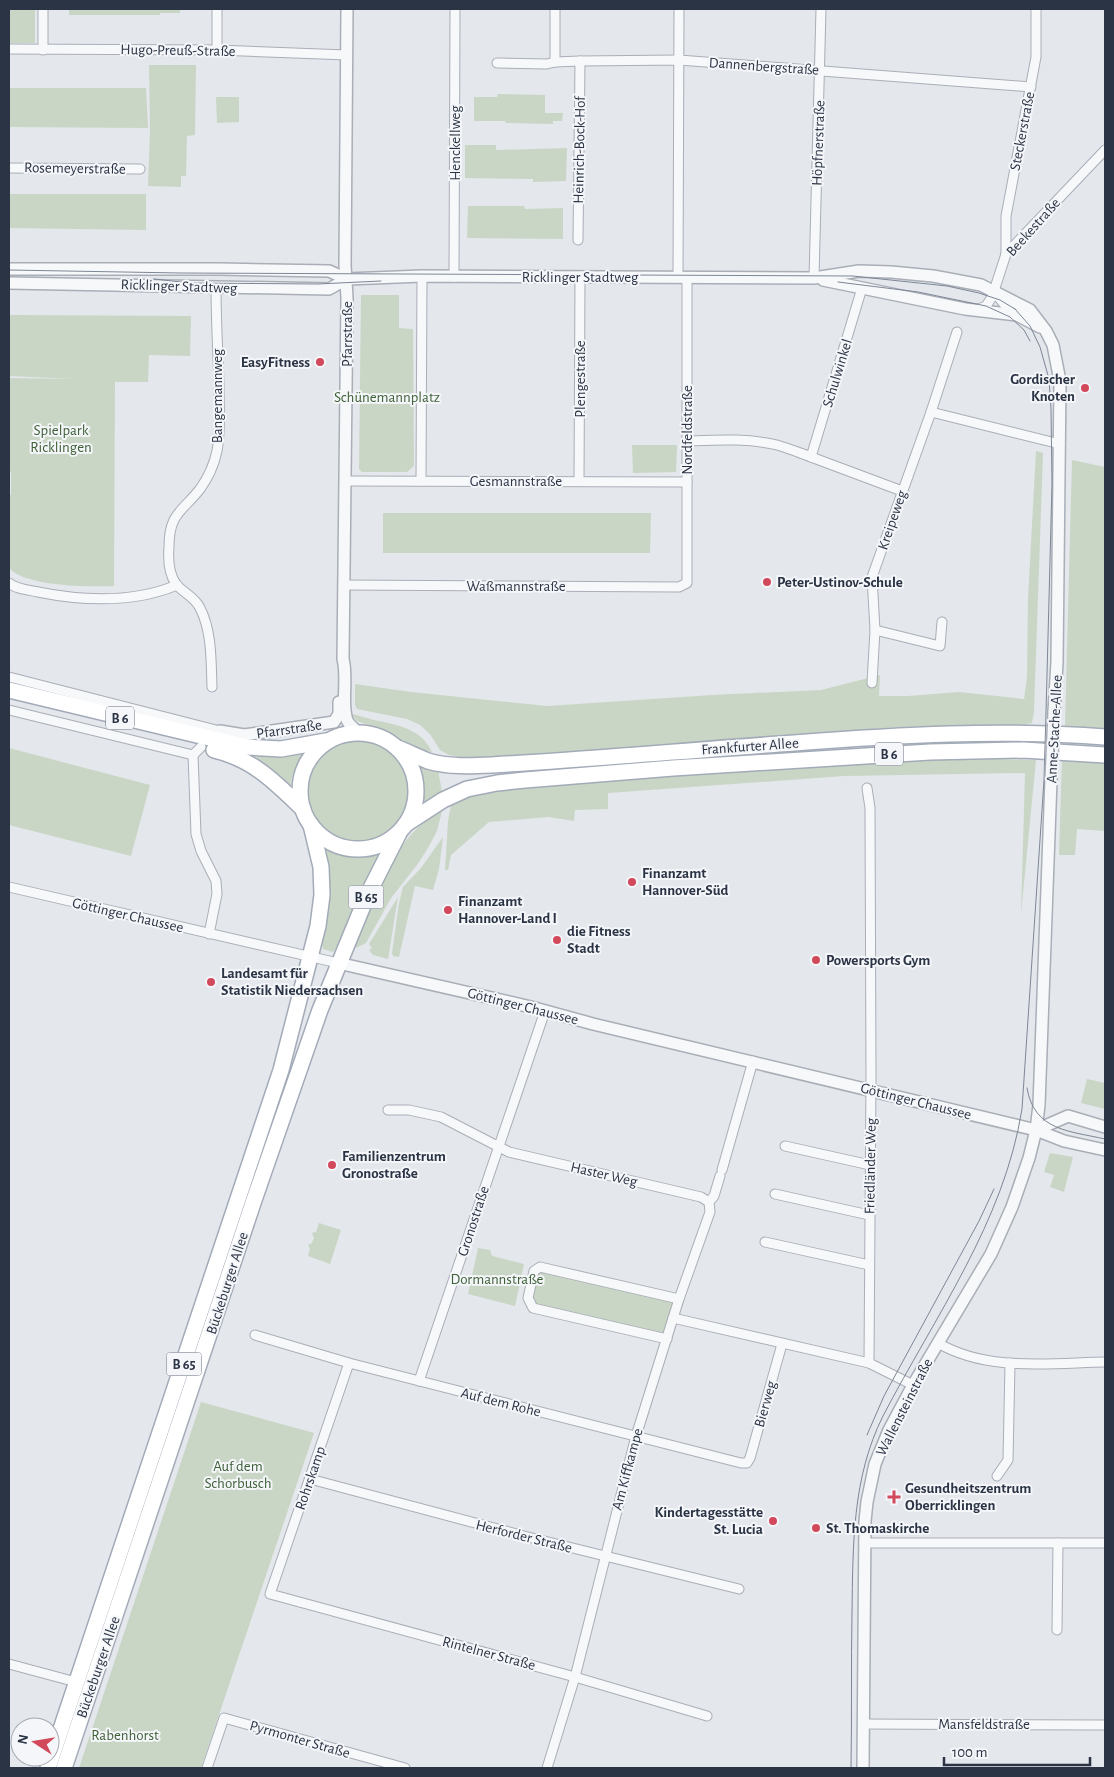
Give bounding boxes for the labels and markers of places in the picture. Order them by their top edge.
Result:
place label: EasyFitness [241,355,310,370]
marker: EasyFitness [314,356,326,368]
place label: Gordischer Knoten [1010,372,1076,404]
marker: Gordischer Knoten [1079,382,1091,394]
place label: Peter-Ustinov-Schule [777,575,903,590]
marker: Peter-Ustinov-Schule [761,576,773,588]
place label: Finanzamt Hannover-Süd [642,866,729,898]
marker: Finanzamt Hannover-Süd [626,876,638,888]
place label: Finanzamt Hannover-Land I [458,894,557,926]
marker: Finanzamt Hannover-Land I [442,904,454,916]
place label: die Fitness Stadt [567,924,631,956]
marker: die Fitness Stadt [551,934,563,946]
place label: Powersports Gym [826,953,930,968]
marker: Powersports Gym [810,954,822,966]
place label: Landesamt für Statistik Niedersachsen [221,966,363,998]
marker: Landesamt für Statistik Niedersachsen [205,976,217,988]
place label: Familienzentrum Gronostraße [342,1149,446,1181]
marker: Familienzentrum Gronostraße [326,1159,338,1171]
place label: Gesundheitszentrum Oberricklingen [905,1481,1031,1513]
marker: Gesundheitszentrum Oberricklingen [887,1490,901,1504]
place label: Kindertagesstätte St. Lucia [654,1505,763,1537]
marker: Kindertagesstätte St. Lucia [767,1515,779,1527]
place label: St. Thomaskirche [826,1521,929,1536]
marker: St. Thomaskirche [810,1522,822,1534]

